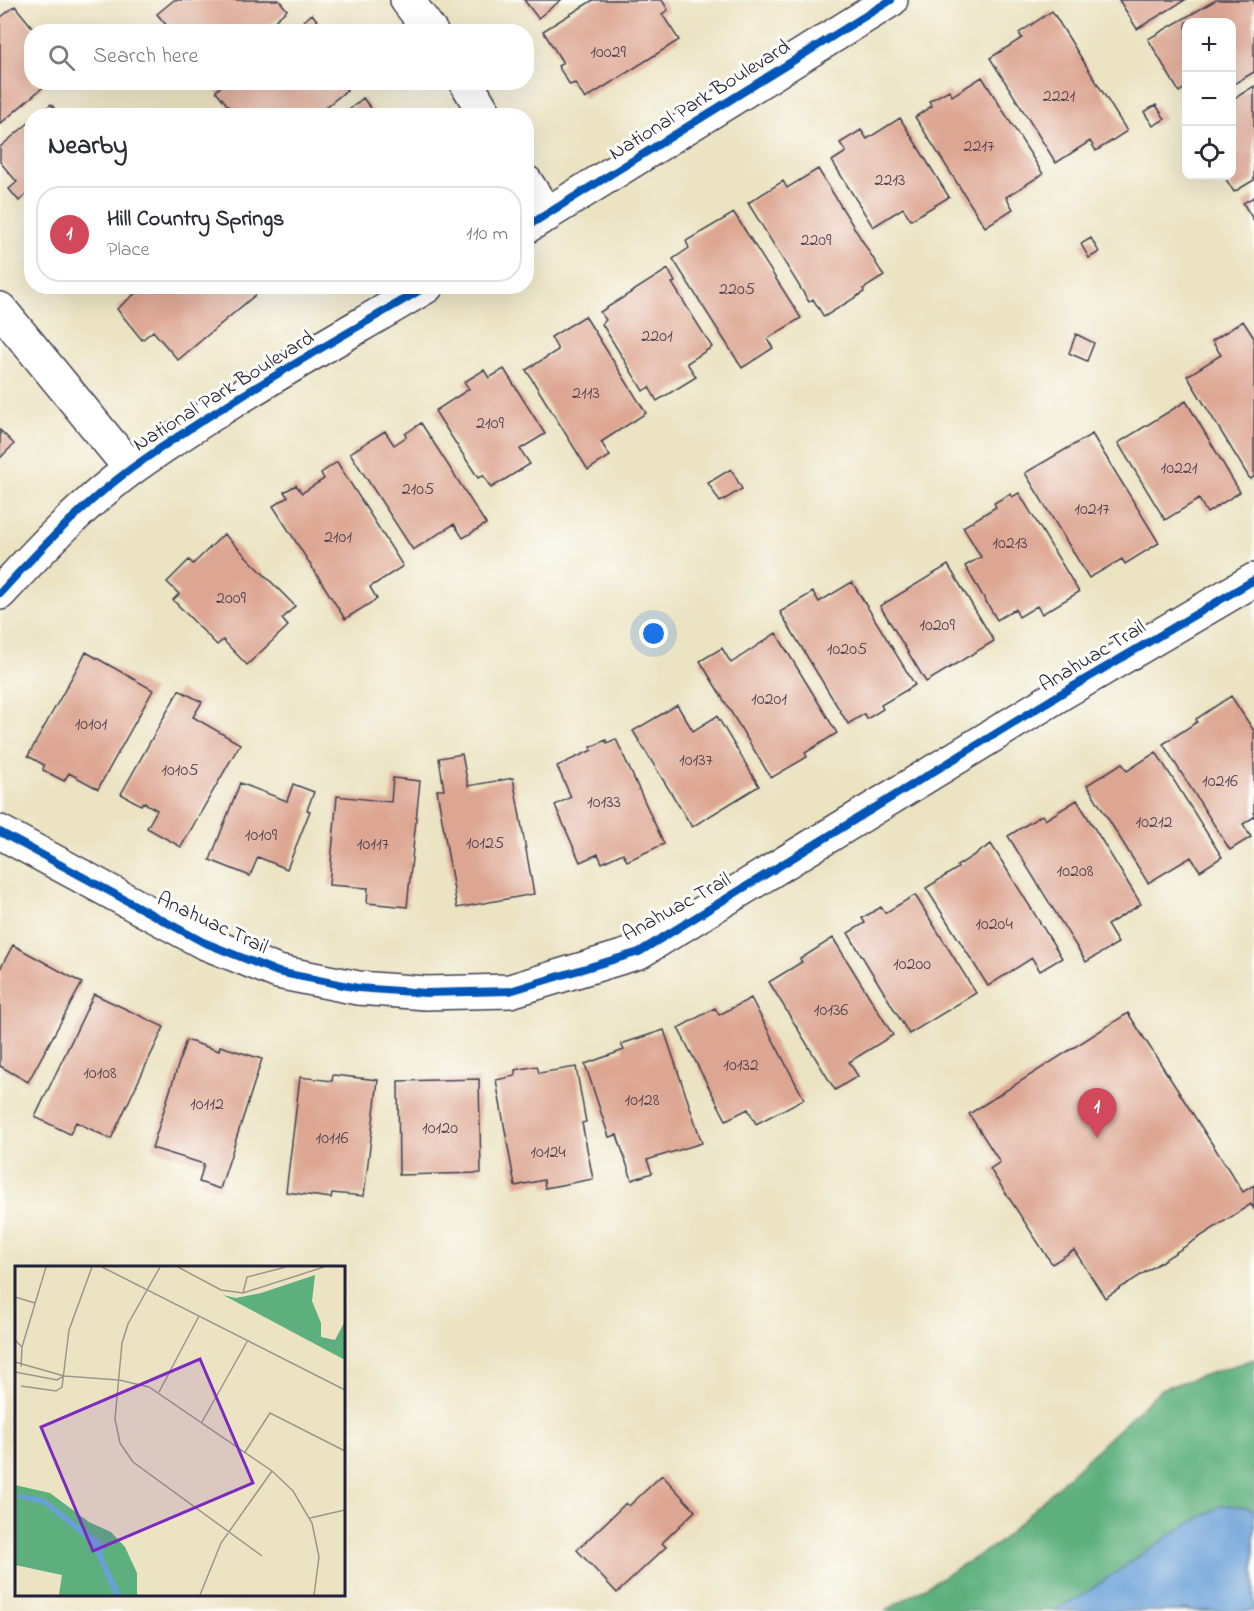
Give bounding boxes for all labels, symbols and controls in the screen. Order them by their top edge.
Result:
map controls [1182,18,1236,180]
button: + [1182,18,1236,72]
search box [24,24,534,90]
street label: National Park Boulevard [604,33,797,169]
house number: 10029 [590,40,626,66]
icon: search [45,41,78,74]
text: Search here [93,41,198,73]
button: − [1182,72,1236,126]
house number: 2221 [1043,84,1076,110]
button: locate [1182,126,1236,180]
text: Nearby [48,128,127,166]
house number: 2217 [963,134,995,160]
house number: 2213 [874,168,906,194]
text: Hill Country Springs [107,204,284,236]
text: 1 [66,220,73,249]
text: 110 m [466,220,508,249]
house number: 2209 [800,228,832,254]
text: Place [107,236,149,265]
house number: 2205 [719,277,755,303]
street label: National Park Boulevard [128,324,321,460]
house number: 2201 [641,324,673,350]
house number: 2113 [572,381,600,407]
house number: 2109 [476,411,505,437]
house number: 10221 [1160,456,1198,482]
house number: 2105 [402,477,434,503]
house number: 10217 [1074,497,1110,523]
house number: 2101 [324,525,352,551]
house number: 10213 [992,531,1028,557]
house number: 2009 [216,586,247,612]
house number: 10209 [919,613,955,639]
street label: Anahuac Trail [1034,613,1152,700]
your location [639,619,668,648]
house number: 10205 [827,637,867,663]
house number: 10201 [751,687,787,713]
house number: 10101 [75,712,108,738]
house number: 10137 [679,748,714,774]
house number: 10105 [161,758,199,784]
house number: 10216 [1202,769,1238,795]
house number: 10133 [587,790,621,816]
house number: 10212 [1135,810,1173,836]
house number: 10109 [245,823,278,849]
house number: 10125 [466,831,504,857]
house number: 10117 [357,832,390,858]
house number: 10208 [1057,859,1094,885]
street label: Anahuac Trail [617,866,737,950]
street label: Anahuac Trail [152,885,273,963]
house number: 10204 [975,912,1013,938]
house number: 10200 [893,952,931,978]
house number: 10136 [814,998,848,1024]
house number: 10132 [723,1053,759,1079]
house number: 10108 [83,1061,117,1087]
house number: 10128 [625,1088,660,1114]
pin: 1 [1078,1088,1116,1138]
house number: 10112 [190,1092,224,1118]
house number: 10120 [422,1116,458,1142]
house number: 10116 [316,1126,349,1152]
house number: 10124 [530,1140,566,1166]
inset map [15,1266,345,1596]

